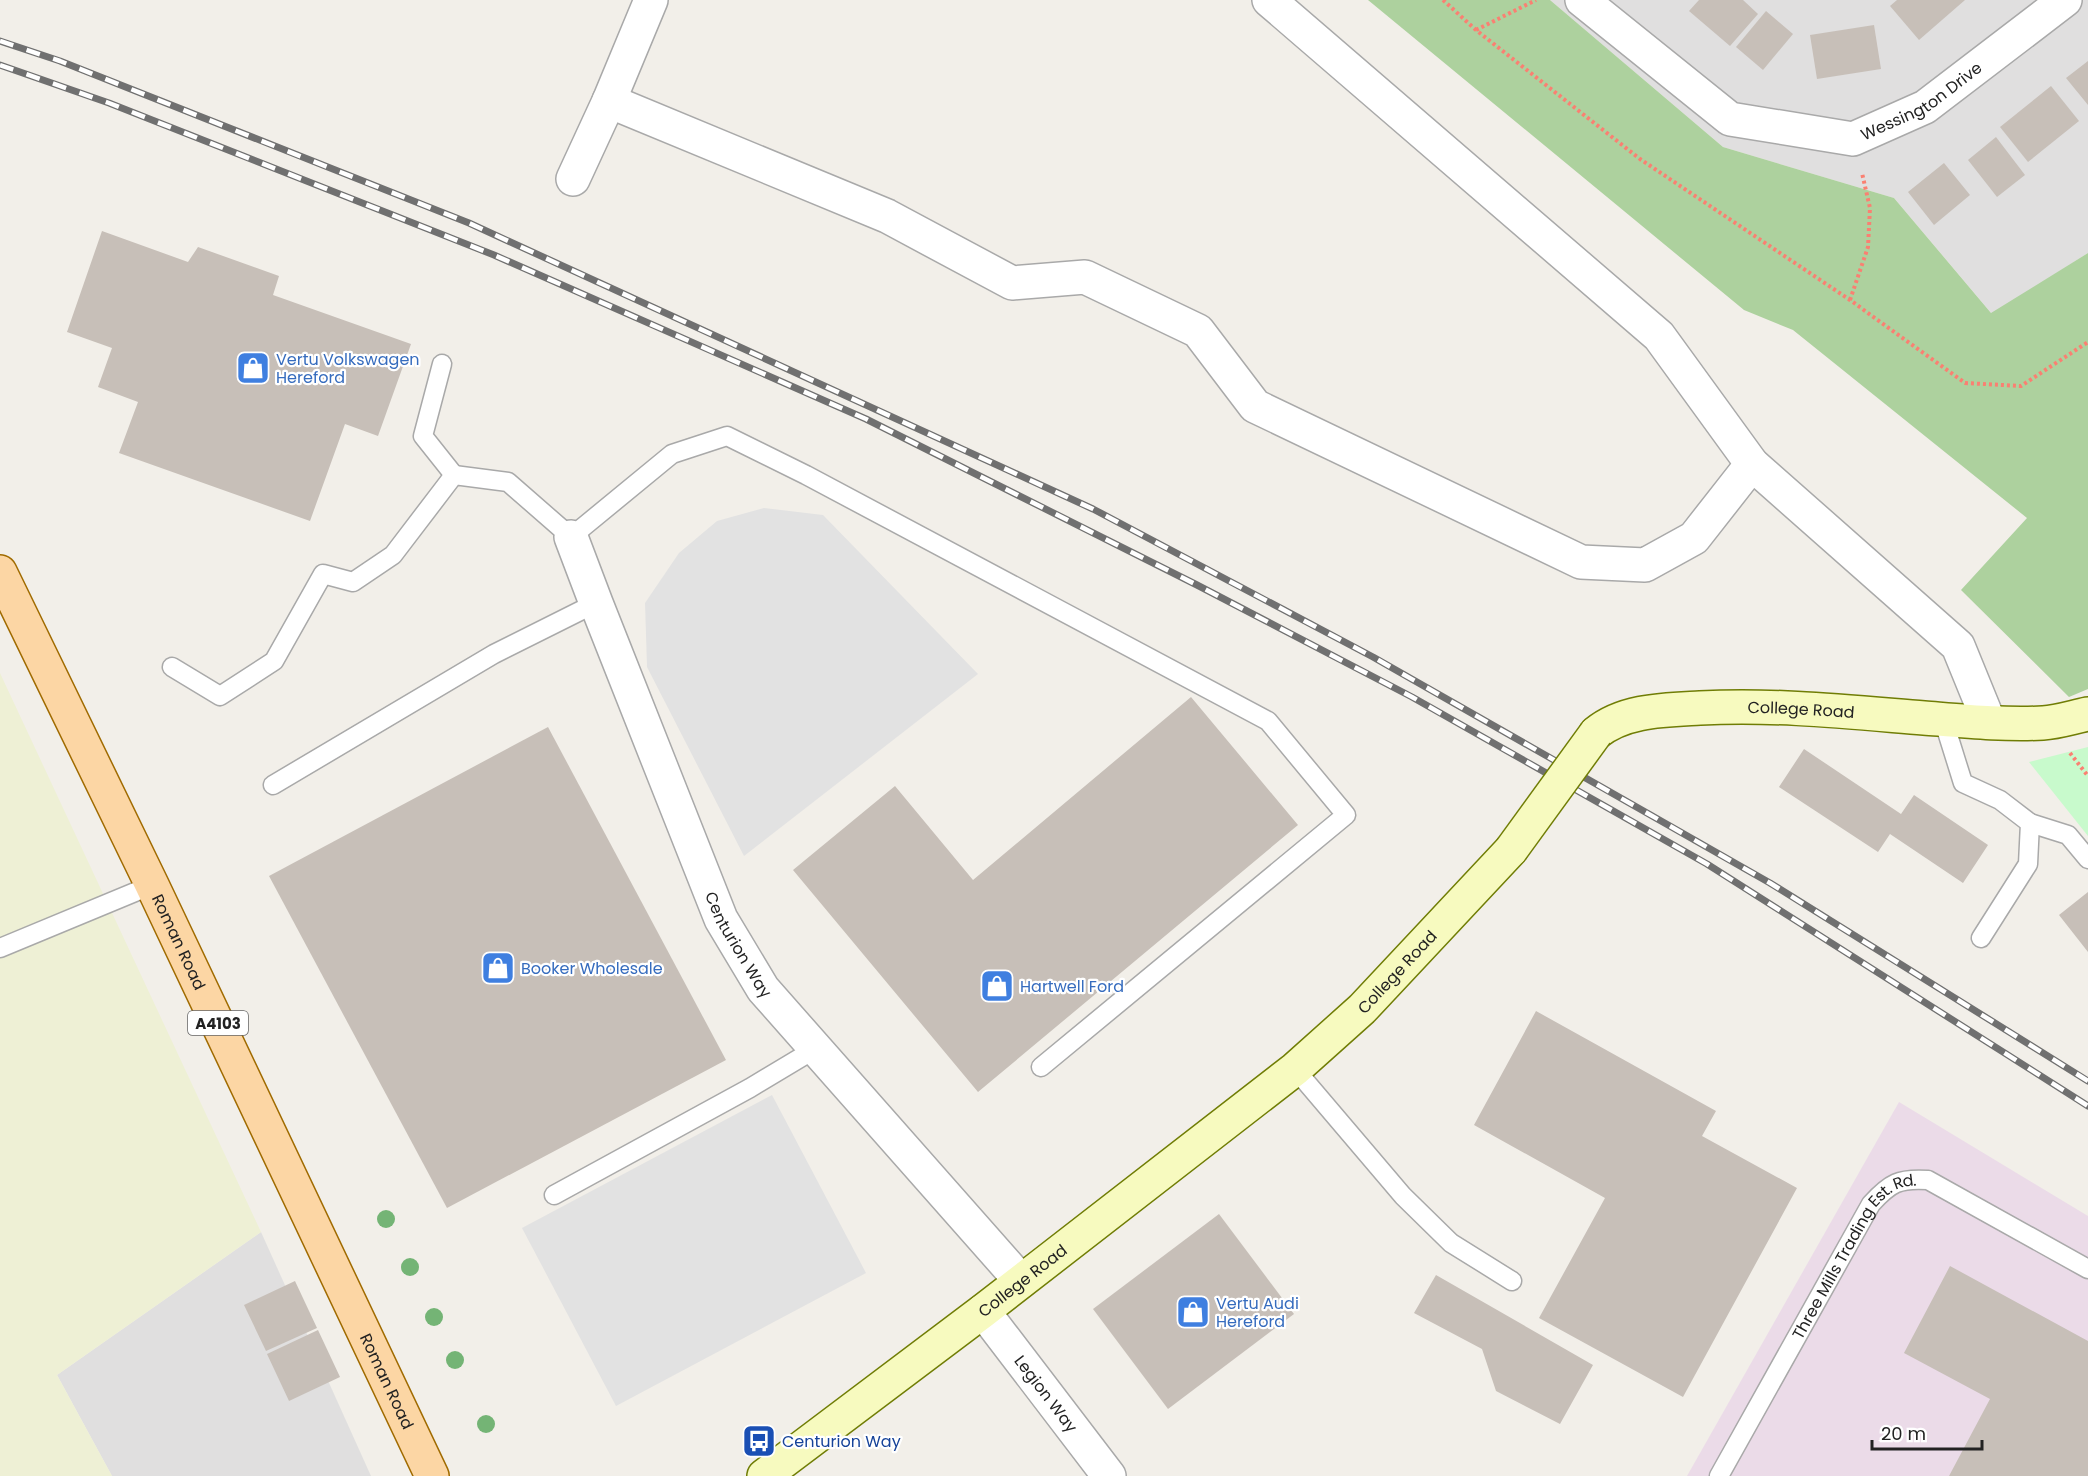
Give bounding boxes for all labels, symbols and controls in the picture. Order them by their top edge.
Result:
street label: Wessington Drive [1857,56,1987,146]
place label: Vertu Volkswagen Hereford [276,348,420,389]
shop icon: Vertu Volkswagen Hereford [235,350,271,386]
street label: College Road [1747,695,1855,724]
street label: Centurion Way [700,888,777,1003]
street label: Roman Road [146,890,212,994]
street label: College Road [1352,925,1442,1019]
shop icon: Booker Wholesale [480,950,516,986]
place label: Booker Wholesale [521,957,663,980]
shop icon: Hartwell Ford [979,968,1015,1004]
place label: Hartwell Ford [1020,975,1124,998]
road number: A4103 [188,1011,248,1035]
street label: Three Mills Trading Est. Rd. [1786,1168,1917,1343]
street label: College Road [973,1239,1072,1322]
place label: Vertu Audi Hereford [1216,1292,1299,1333]
shop icon: Vertu Audi Hereford [1175,1294,1211,1330]
street label: Roman Road [355,1329,420,1433]
street label: Legion Way [1009,1350,1083,1437]
scale bar [1872,1413,1982,1451]
text: 20 m [1881,1421,1926,1446]
bus stop icon: Centurion Way [741,1423,777,1459]
place label: Centurion Way [782,1430,901,1453]

